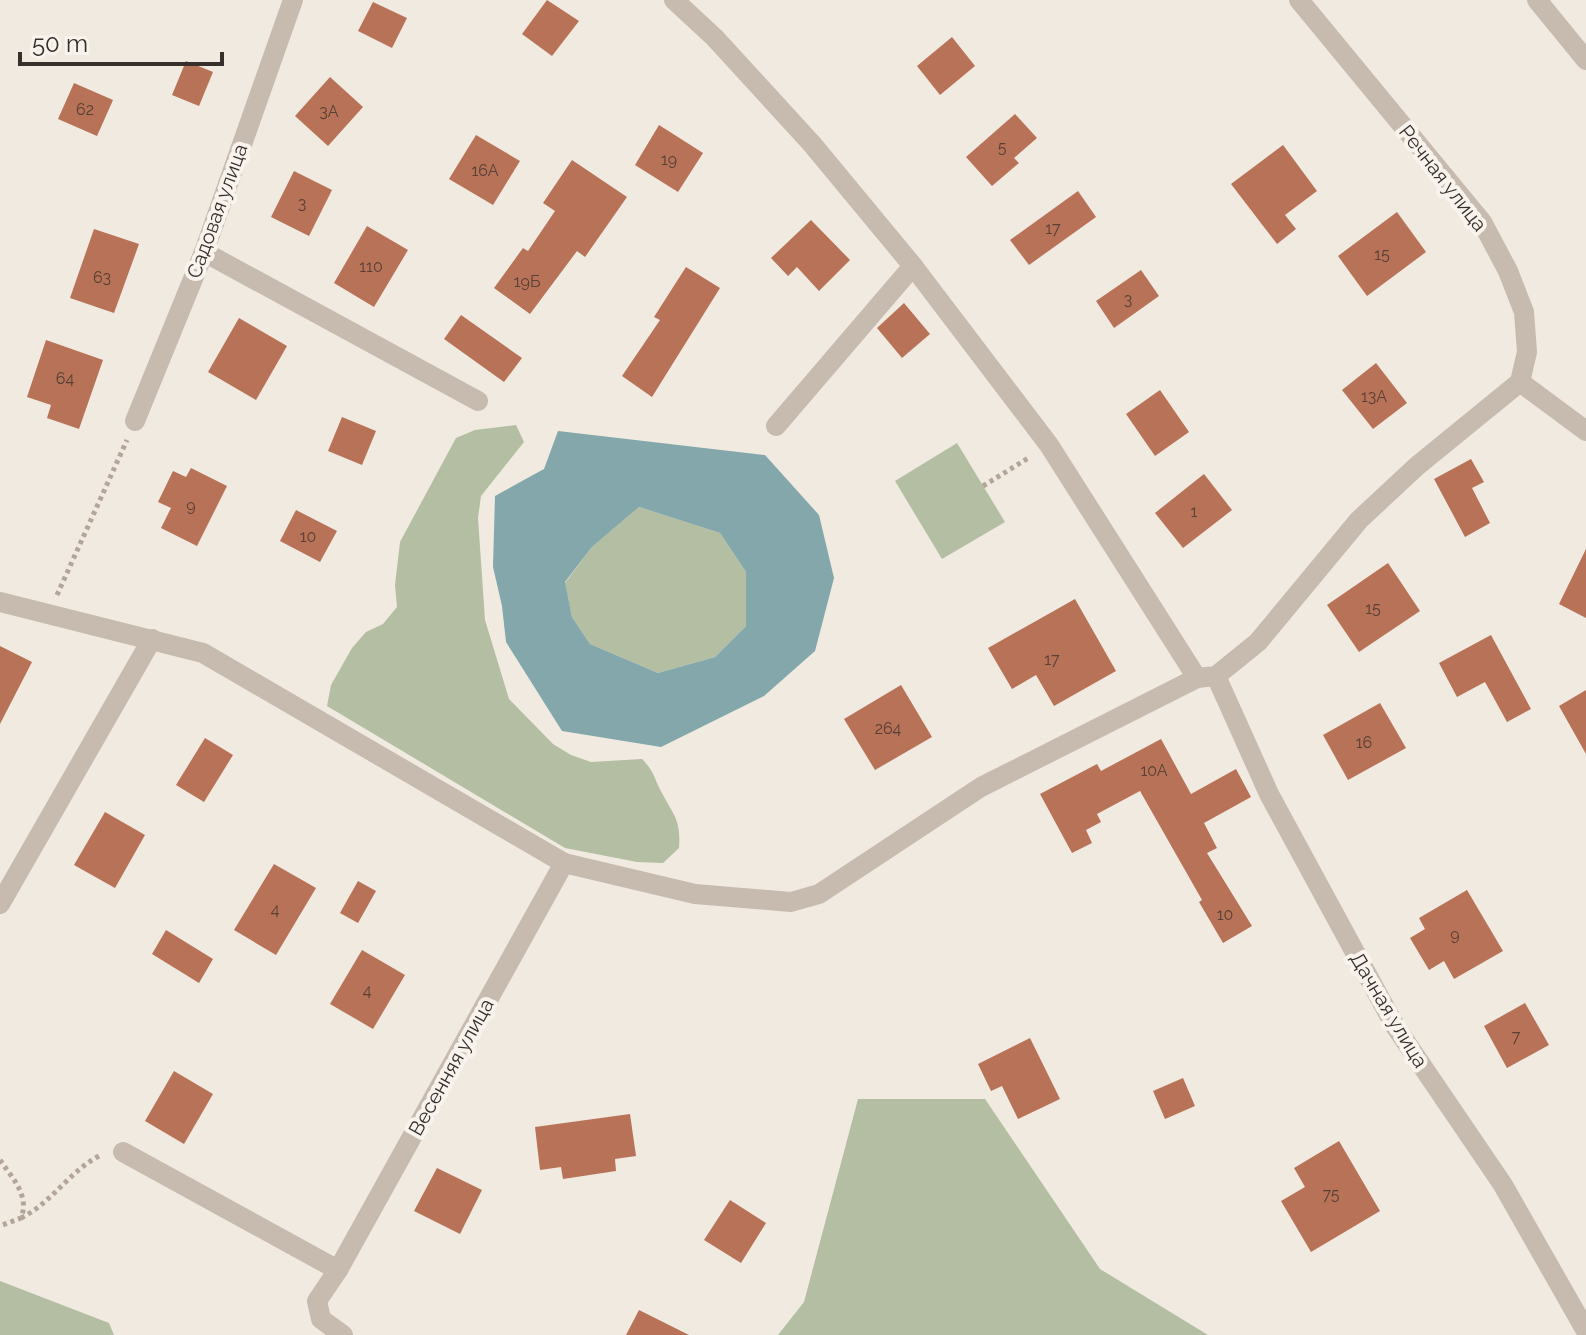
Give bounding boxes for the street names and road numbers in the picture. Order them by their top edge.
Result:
street label: Речная улица [1394,120,1492,236]
street label: Садовая улица [182,141,252,281]
street label: Дачная улица [1345,948,1433,1072]
street label: Весенняя улица [403,994,499,1140]

